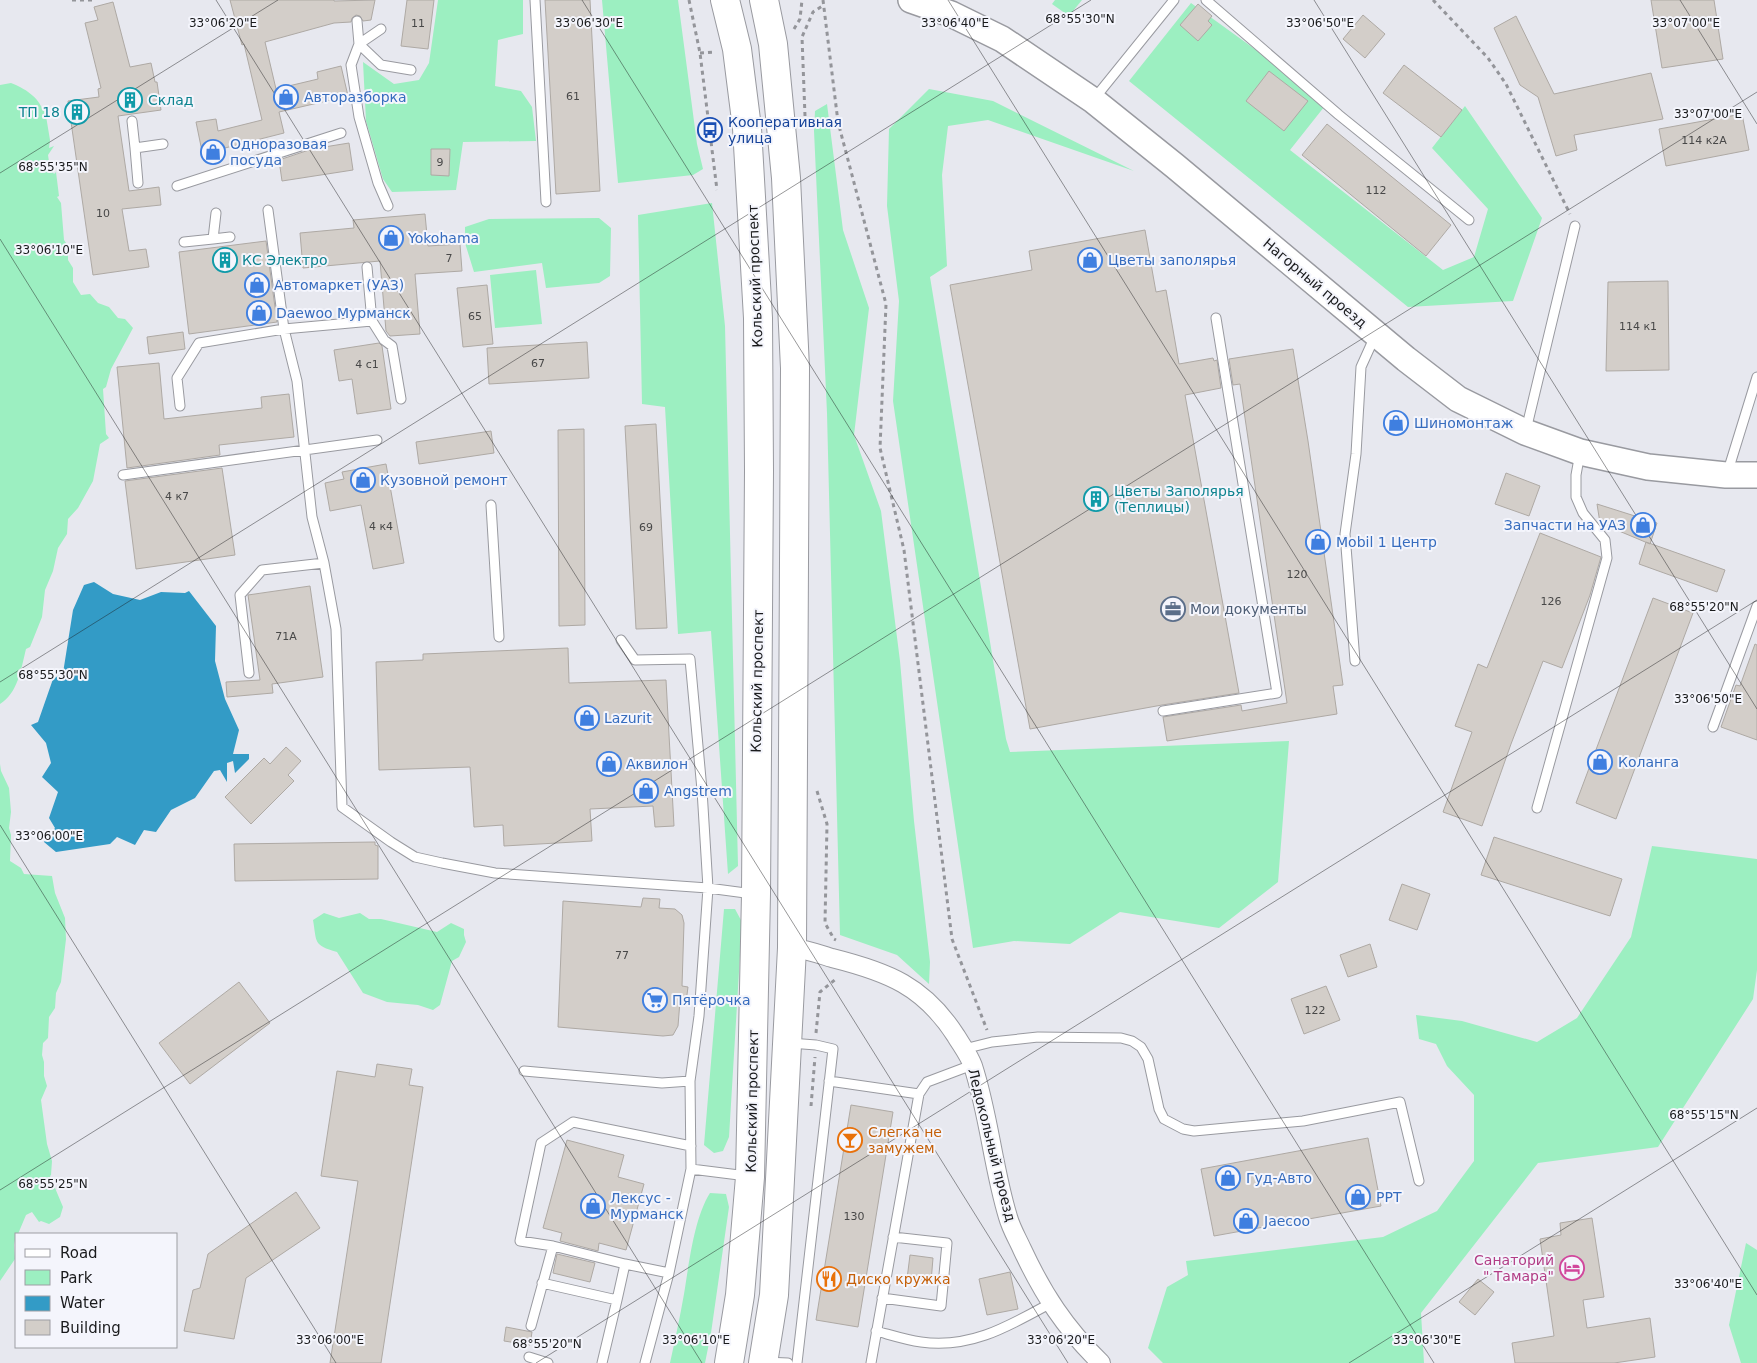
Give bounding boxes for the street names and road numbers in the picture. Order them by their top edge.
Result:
street label: Кольский проспект [745,204,765,348]
street label: Нагорный проезд [1260,235,1370,331]
street label: Кольский проспект [748,609,766,753]
street label: Кольский проспект [743,1029,761,1173]
street label: Ледокольный проезд [965,1067,1019,1223]

